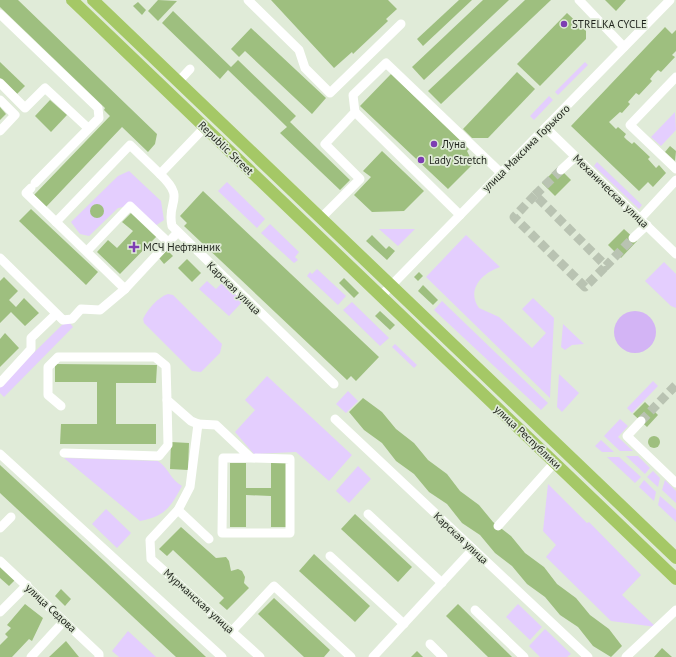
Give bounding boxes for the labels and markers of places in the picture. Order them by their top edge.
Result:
place label: STRELKA CYCLE [572,17,647,31]
marker: STRELKA CYCLE [559,19,569,29]
place label: Луна [441,137,465,151]
marker: Луна [429,139,439,149]
place label: Lady Stretch [429,153,487,167]
marker: Lady Stretch [416,155,426,165]
place label: МСЧ Нефтянник [143,240,221,254]
marker: МСЧ Нефтянник [128,241,140,253]

